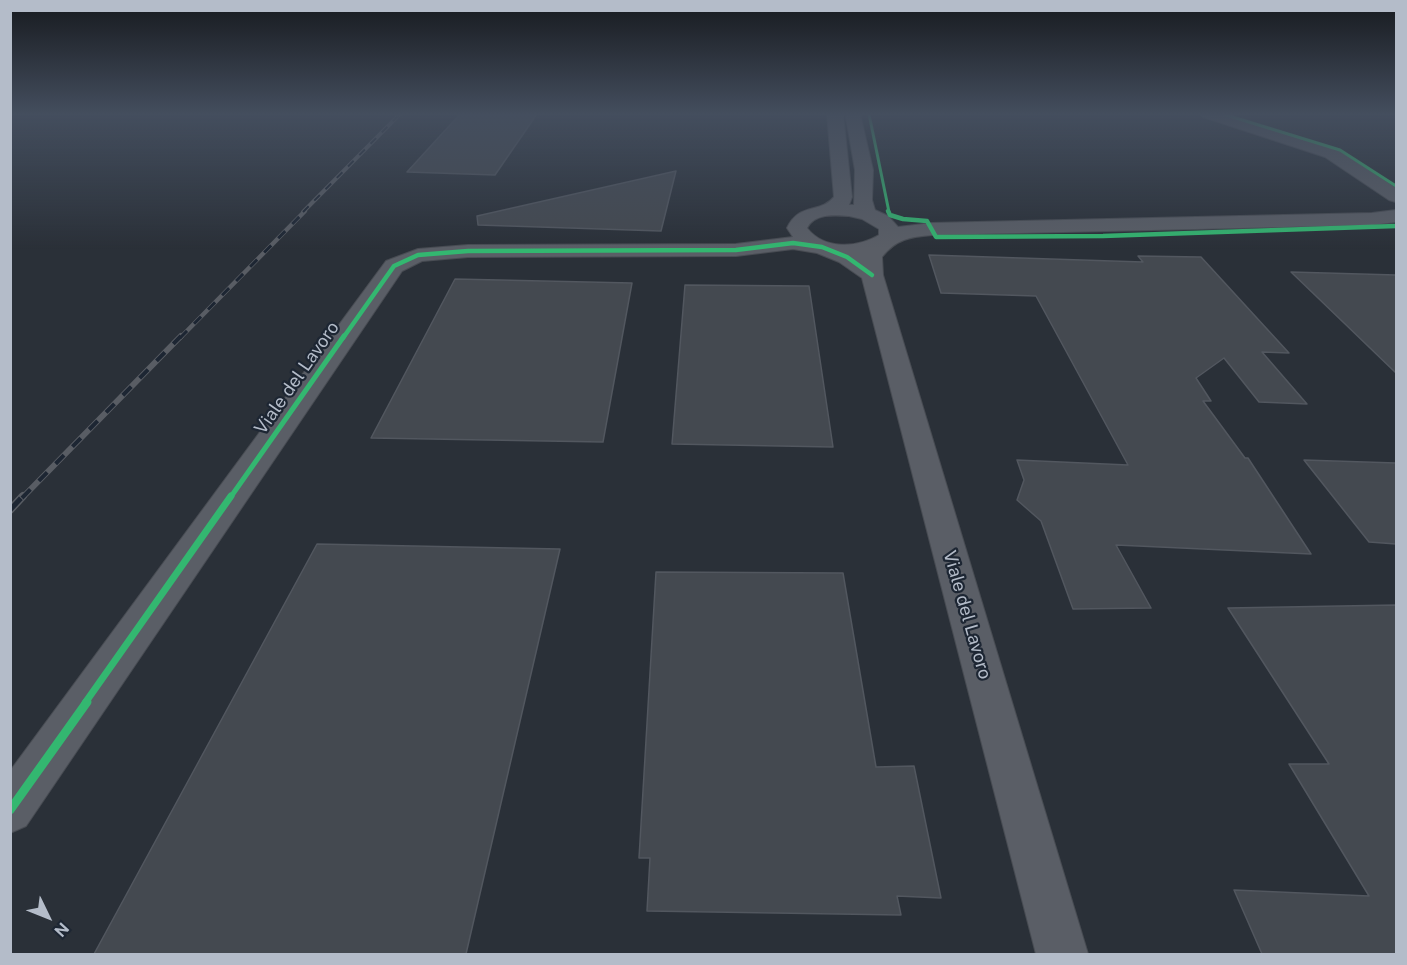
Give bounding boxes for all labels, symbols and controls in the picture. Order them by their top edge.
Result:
street label: Viale del Lavoro [250,317,344,439]
street label: Viale del Lavoro [938,548,996,682]
north arrow [18,887,78,947]
text: N [50,919,73,941]

